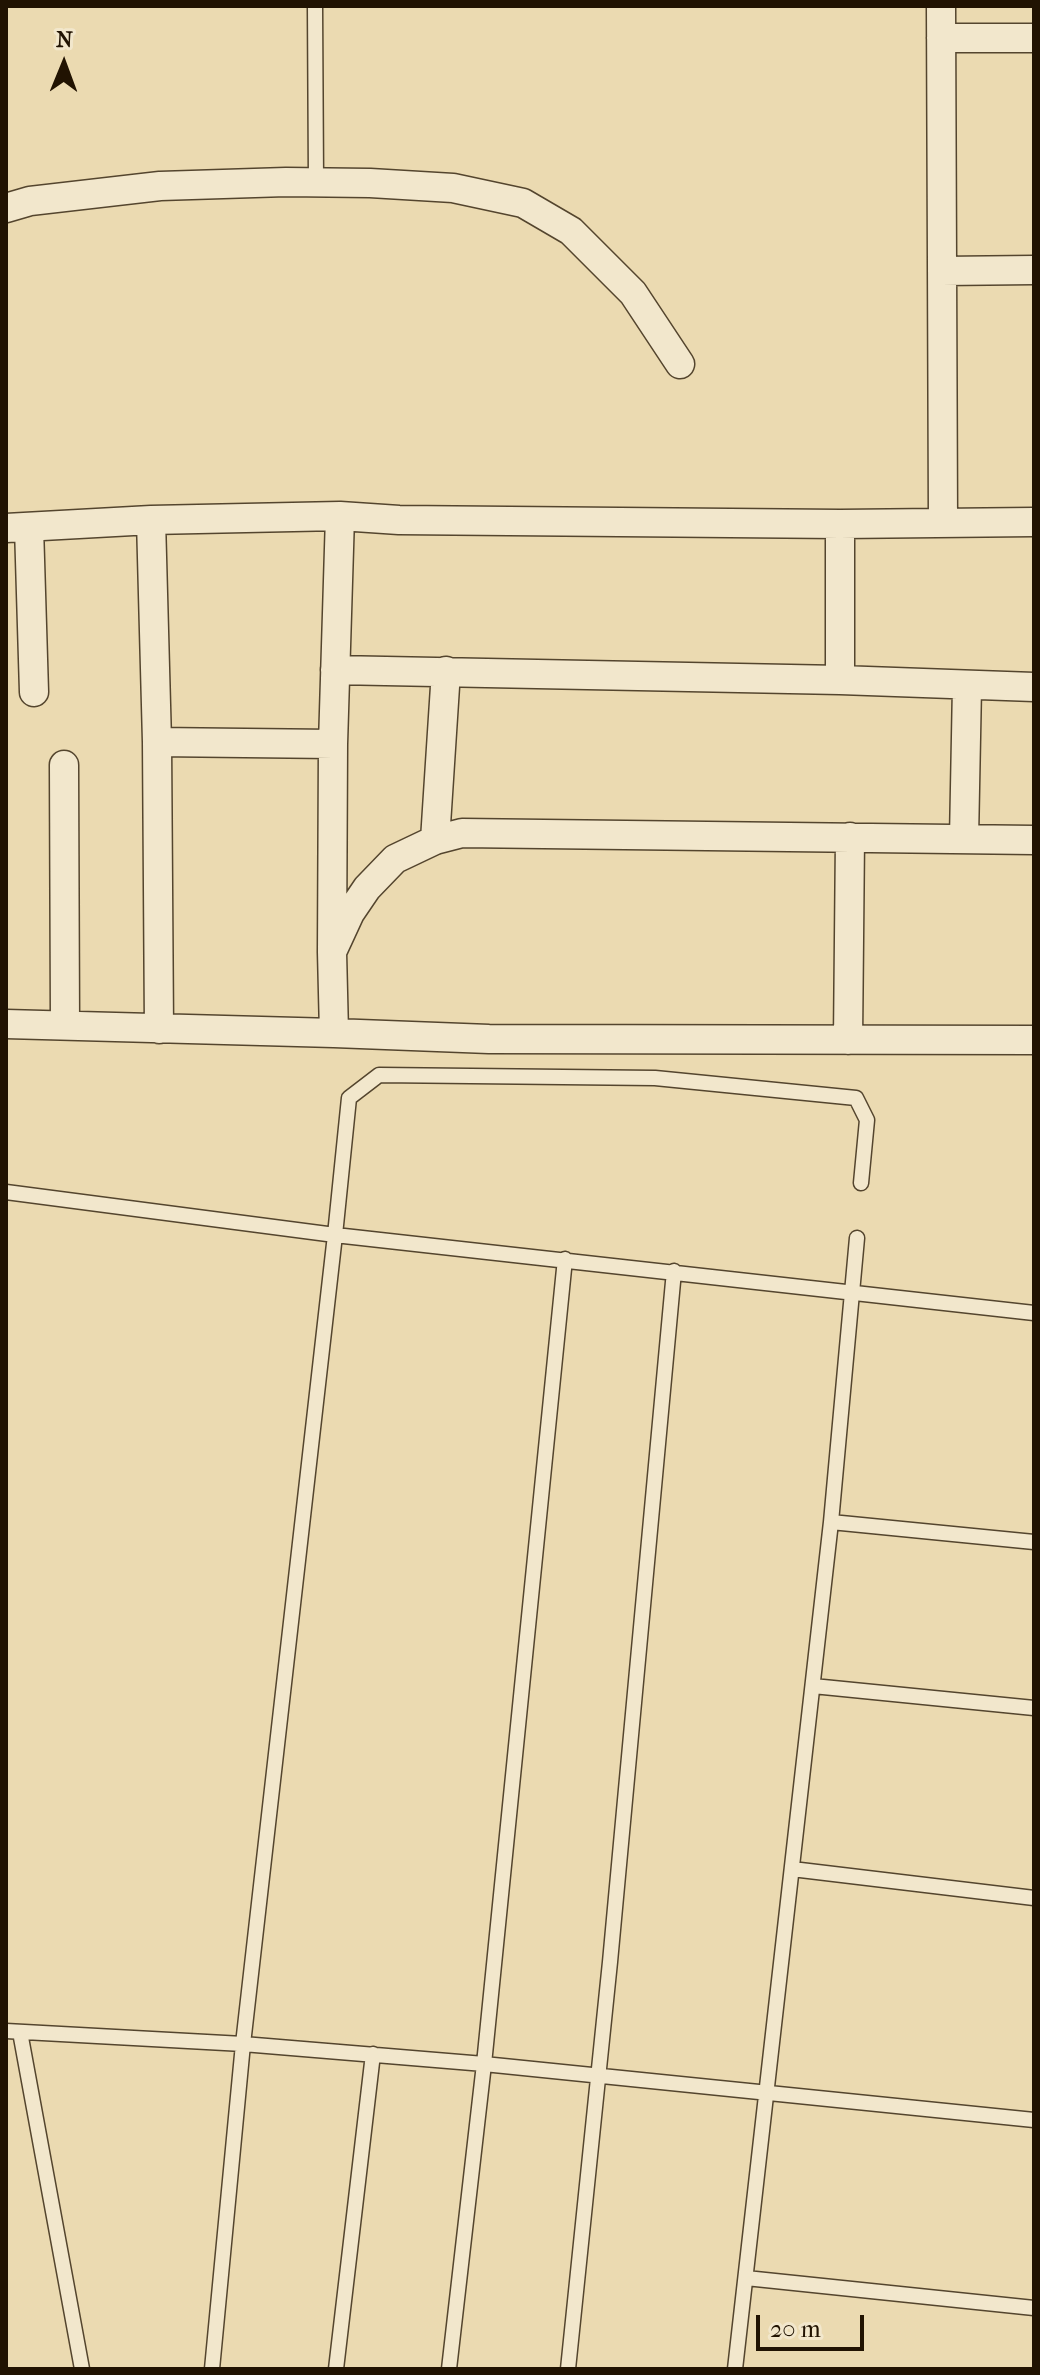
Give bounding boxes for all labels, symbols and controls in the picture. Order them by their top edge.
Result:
north arrow [24,24,104,104]
text: N [56,27,73,53]
scale bar [760,2299,868,2349]
text: 20 m [770,2315,821,2343]

